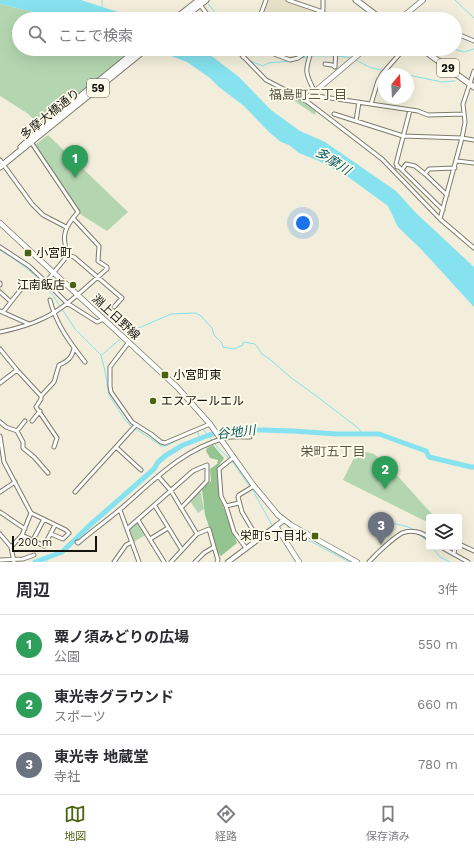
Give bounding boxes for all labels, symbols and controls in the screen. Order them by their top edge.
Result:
search box [12,12,462,56]
icon: search [26,23,48,45]
text: ここで検索 [58,27,133,45]
road number: 29 [437,59,459,77]
north arrow [378,68,414,104]
road number: 59 [87,79,109,97]
street label: 多摩大橋通り [18,86,82,142]
district label: 福島町三丁目 [269,87,347,102]
water label: 多摩川 [313,144,355,179]
pin: 1 [62,145,88,178]
your location [293,213,313,233]
place label: 小宮町 [36,246,72,260]
marker: 小宮町 [23,248,33,258]
place label: 江南飯店 [17,278,65,292]
marker: 江南飯店 [68,280,78,290]
street label: 淵上日野線 [89,291,143,343]
place label: 小宮町東 [173,368,221,382]
marker: 小宮町東 [160,370,170,380]
place label: エスアールエル [161,394,244,408]
marker: エスアールエル [148,396,158,406]
water label: 谷地川 [216,422,258,441]
district label: 栄町五丁目 [300,444,366,459]
pin: 2 [372,456,398,489]
pin: 3 [368,512,394,545]
map controls [426,514,462,550]
button: layers [426,514,462,550]
place label: 栄町5丁目北 [240,529,307,543]
marker: 栄町5丁目北 [310,531,320,541]
scale bar [12,534,97,553]
text: 200 m [18,536,52,549]
text: 周辺 [16,580,50,600]
text: 3件 [437,582,458,597]
text: 粟ノ須みどりの広場 [54,628,189,646]
text: 1 [26,637,32,652]
text: 550 m [418,637,458,652]
text: 公園 [54,649,80,664]
text: 東光寺グラウンド [54,688,174,706]
text: 2 [25,697,33,712]
text: 660 m [417,697,458,712]
text: スポーツ [54,709,106,724]
text: 東光寺 地蔵堂 [54,748,148,766]
text: 3 [25,757,33,772]
text: 780 m [418,757,458,772]
text: 寺社 [54,769,80,784]
tab: 地図 [64,803,86,843]
tab: 経路 [215,803,237,843]
tab: 保存済み [366,803,410,843]

